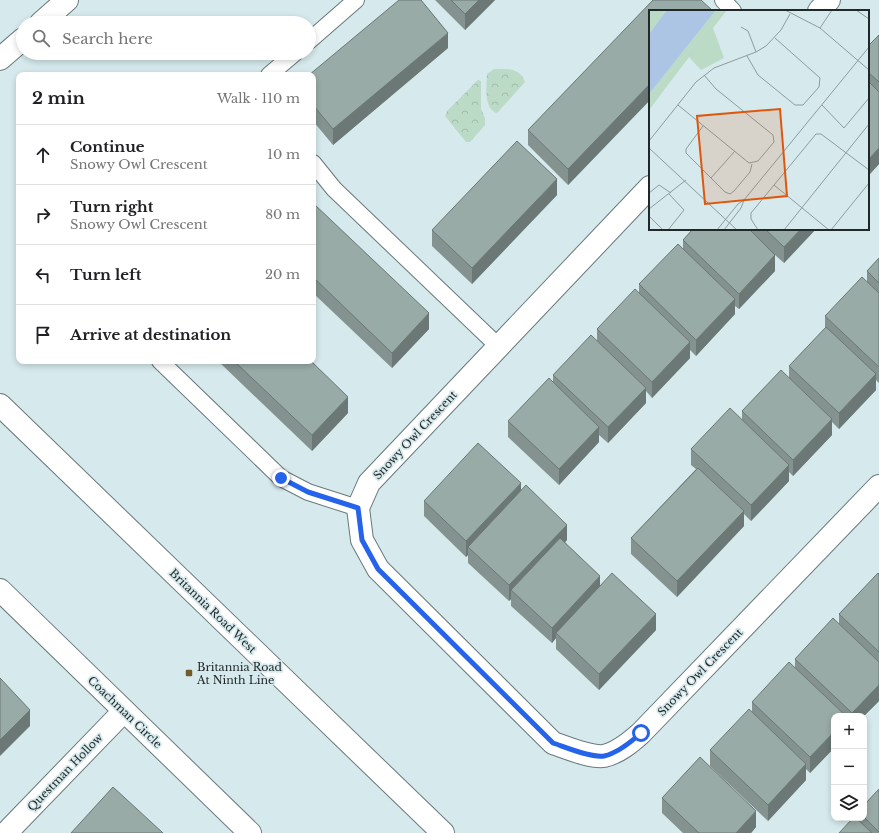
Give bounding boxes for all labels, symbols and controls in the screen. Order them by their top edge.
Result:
inset map [649,10,869,230]
search box [16,16,316,60]
icon: search [30,27,52,49]
text: Search here [62,29,153,48]
text: 2 min [32,88,85,109]
text: Walk · 110 m [217,90,300,107]
text: Continue [70,137,145,156]
icon: ahead [32,144,54,166]
text: 10 m [267,146,300,163]
text: Snowy Owl Crescent [70,156,208,173]
text: Turn right [70,197,153,216]
icon: right [32,204,54,226]
text: 80 m [265,206,300,223]
text: Snowy Owl Crescent [70,216,208,233]
icon: left [32,264,54,286]
text: Turn left [70,265,141,284]
text: 20 m [265,266,300,283]
icon: arrive [32,324,54,346]
text: Arrive at destination [70,325,231,344]
street label: Snowy Owl Crescent [370,387,460,482]
route end [272,469,290,487]
street label: Britannia Road West [167,566,260,657]
street label: Snowy Owl Crescent [655,625,746,719]
place label: Britannia Road At Ninth Line [196,660,283,687]
marker: Britannia Road At Ninth Line [184,668,194,678]
street label: Coachman Circle [85,673,165,751]
map controls [831,713,867,821]
button: + [831,713,867,749]
route start [632,724,650,742]
street label: Questman Hollow [24,730,106,814]
button: − [831,749,867,785]
button: layers [831,785,867,821]

